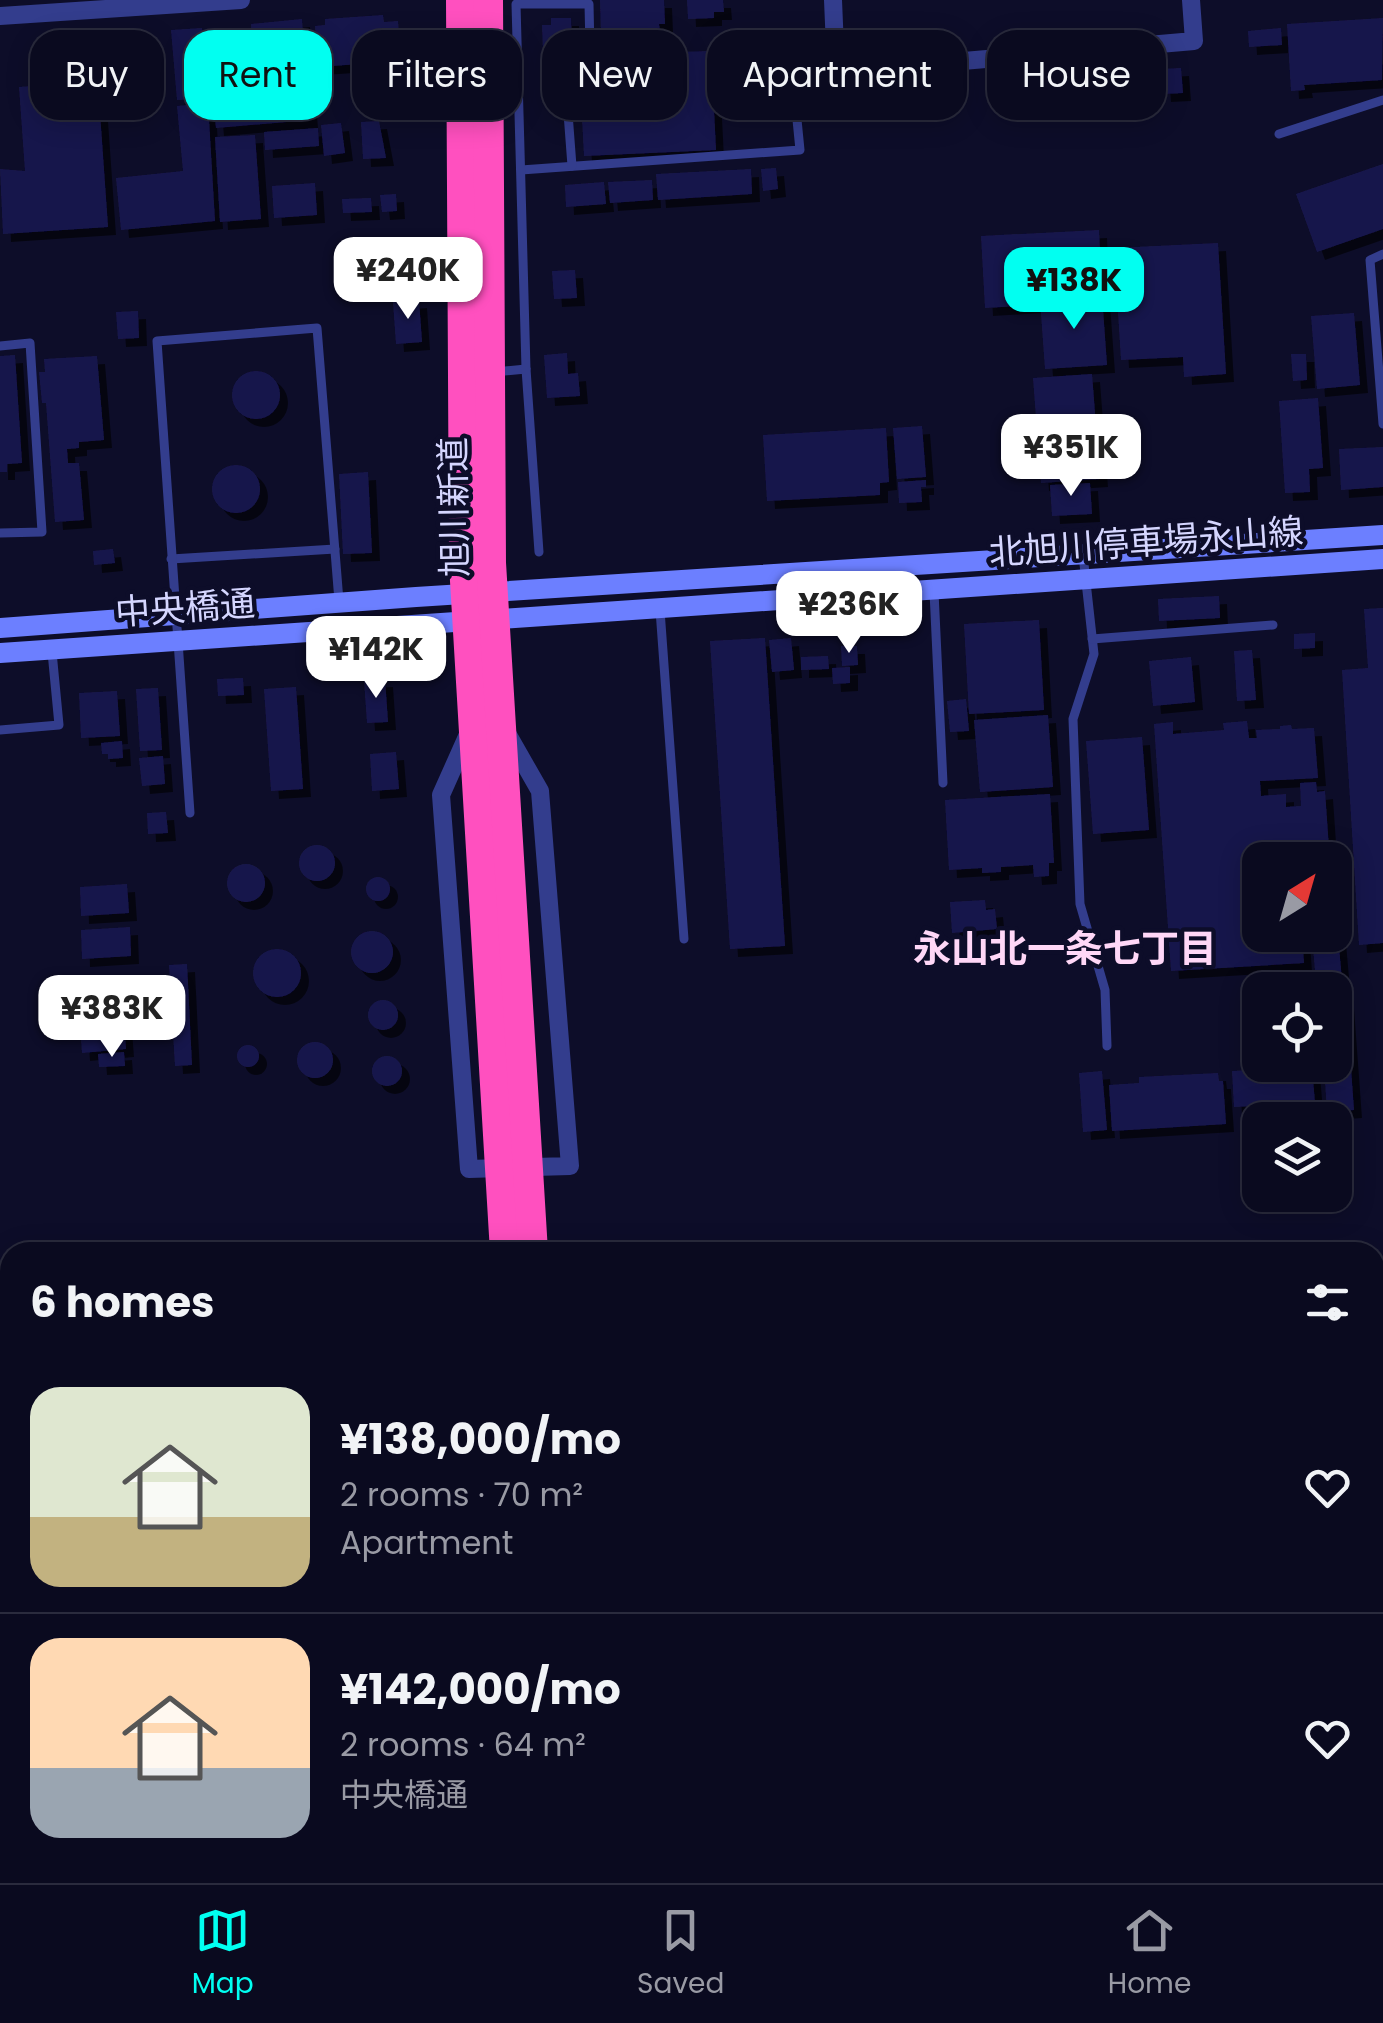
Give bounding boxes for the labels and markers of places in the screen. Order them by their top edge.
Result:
pin: ¥240K [338,237,478,322]
pin: ¥138K [1004,247,1144,332]
pin: ¥351K [1001,414,1141,499]
pin: ¥236K [779,571,919,656]
pin: ¥142K [306,616,446,701]
pin: ¥383K [42,975,182,1060]

